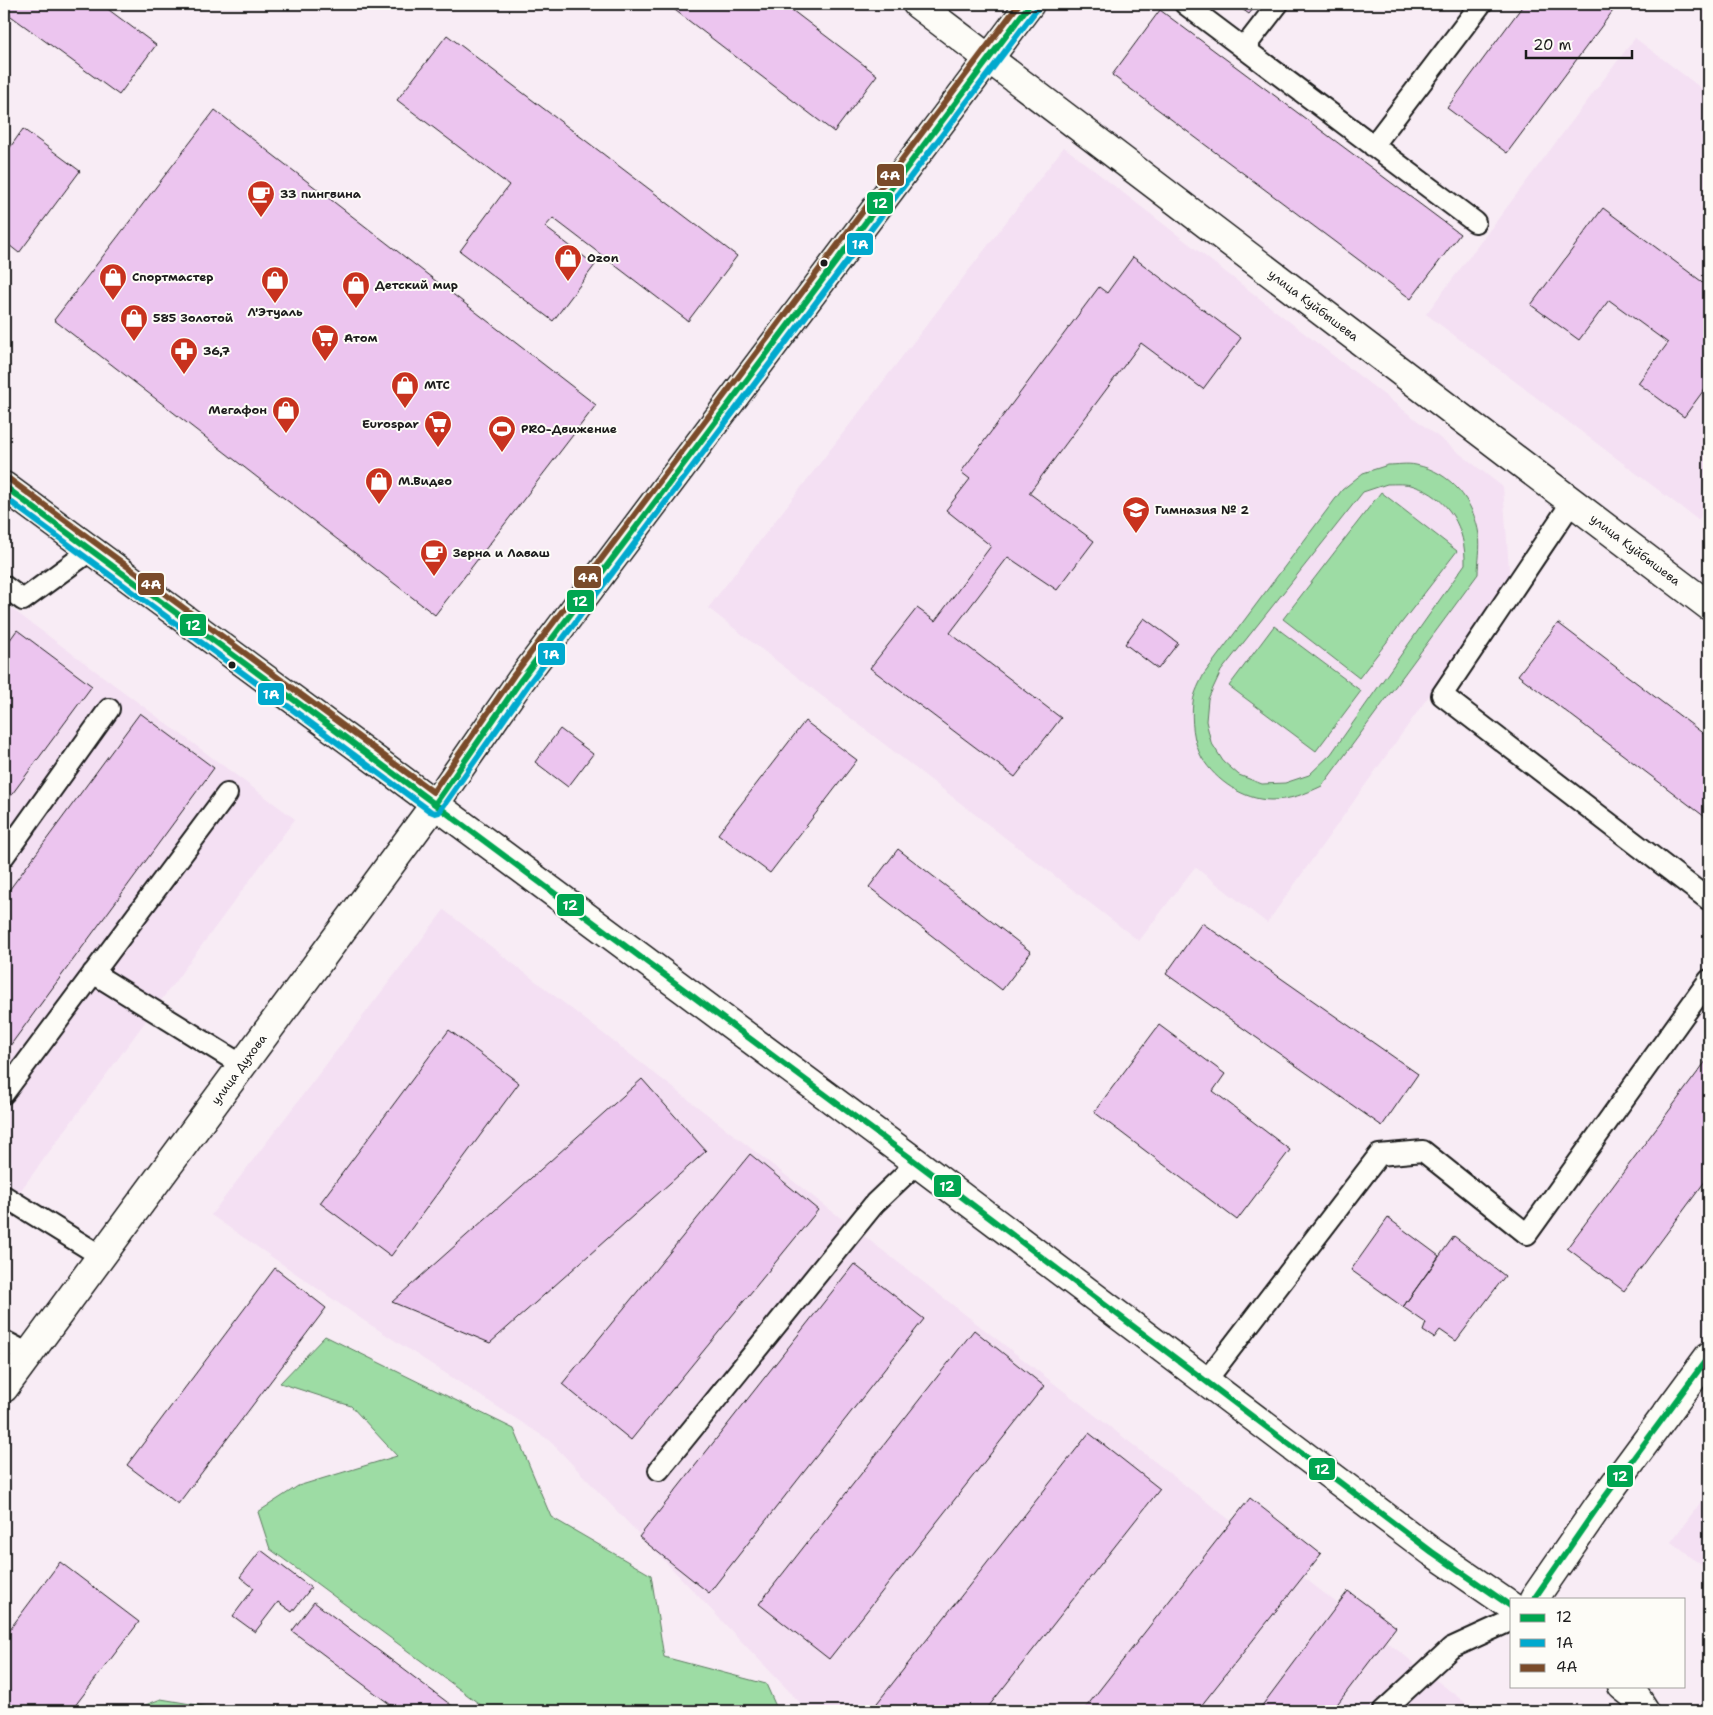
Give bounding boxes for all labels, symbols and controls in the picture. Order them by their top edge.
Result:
scale bar [1526,28,1632,60]
text: 20 m [1533,35,1572,55]
line badge: 4А [876,163,905,187]
text: 4А [880,166,901,184]
cafe icon: 33 пингвина [246,179,276,218]
place label: 33 пингвина [280,186,362,202]
line badge: 12 [866,191,894,215]
text: 12 [872,194,888,212]
line badge: 1А [846,232,874,256]
text: 1А [851,235,869,253]
shop icon: Ozon [553,243,583,282]
place label: Ozon [587,250,619,266]
unlabelled marker [819,258,829,268]
shop icon: Спортмастер [98,262,128,301]
shop icon: Л'Этуаль [260,265,290,304]
street label: улица Куйбышева [1265,266,1362,345]
place label: Спортмастер [132,269,214,285]
shop icon: Детский мир [341,270,371,309]
place label: Детский мир [375,277,458,293]
shop icon: 585 Золотой [119,303,149,342]
place label: Л'Этуаль [247,304,303,320]
place label: 585 Золотой [153,310,234,326]
supermarket icon: Атом [310,323,340,362]
place label: Атом [344,330,377,346]
pharmacy icon: 36,7 [169,336,199,375]
place label: 36,7 [203,343,231,359]
shop icon: МТС [390,370,420,409]
place label: МТС [424,377,450,393]
shop icon: Мегафон [271,395,301,434]
place label: Мегафон [208,402,267,418]
supermarket icon: Eurospar [423,409,453,448]
sports icon: PRO-Движение [487,414,517,453]
place label: Eurospar [362,416,420,432]
place label: PRO-Движение [521,421,617,437]
shop icon: М.Видео [364,466,394,505]
place label: М.Видео [398,473,452,489]
school or university icon: Гимназия № 2 [1121,495,1151,534]
place label: Гимназия № 2 [1155,502,1249,518]
street label: улица Куйбышева [1587,510,1684,590]
cafe icon: Зерна и Лаваш [419,538,449,577]
place label: Зерна и Лаваш [453,545,550,561]
line badge: 4А [573,565,602,589]
text: 4А [578,568,599,586]
line badge: 4А [137,572,165,596]
text: 4А [141,575,162,593]
line badge: 12 [566,589,595,613]
text: 12 [572,592,588,610]
line badge: 12 [179,613,207,637]
text: 12 [185,616,201,634]
line badge: 1А [537,642,566,666]
text: 1А [542,645,560,663]
unlabelled marker [227,660,237,670]
line badge: 1А [257,682,285,706]
text: 1А [262,685,280,703]
line badge: 12 [556,893,585,917]
text: 12 [562,896,578,914]
street label: улица Духова [208,1031,271,1108]
line badge: 12 [933,1174,962,1198]
text: 12 [939,1177,955,1195]
line badge: 12 [1308,1457,1336,1481]
text: 12 [1314,1460,1330,1478]
line badge: 12 [1606,1464,1634,1488]
text: 12 [1612,1467,1628,1485]
legend [1510,1598,1686,1688]
text: 12 [1556,1607,1572,1627]
text: 1А [1556,1633,1573,1653]
text: 4А [1556,1657,1578,1677]

